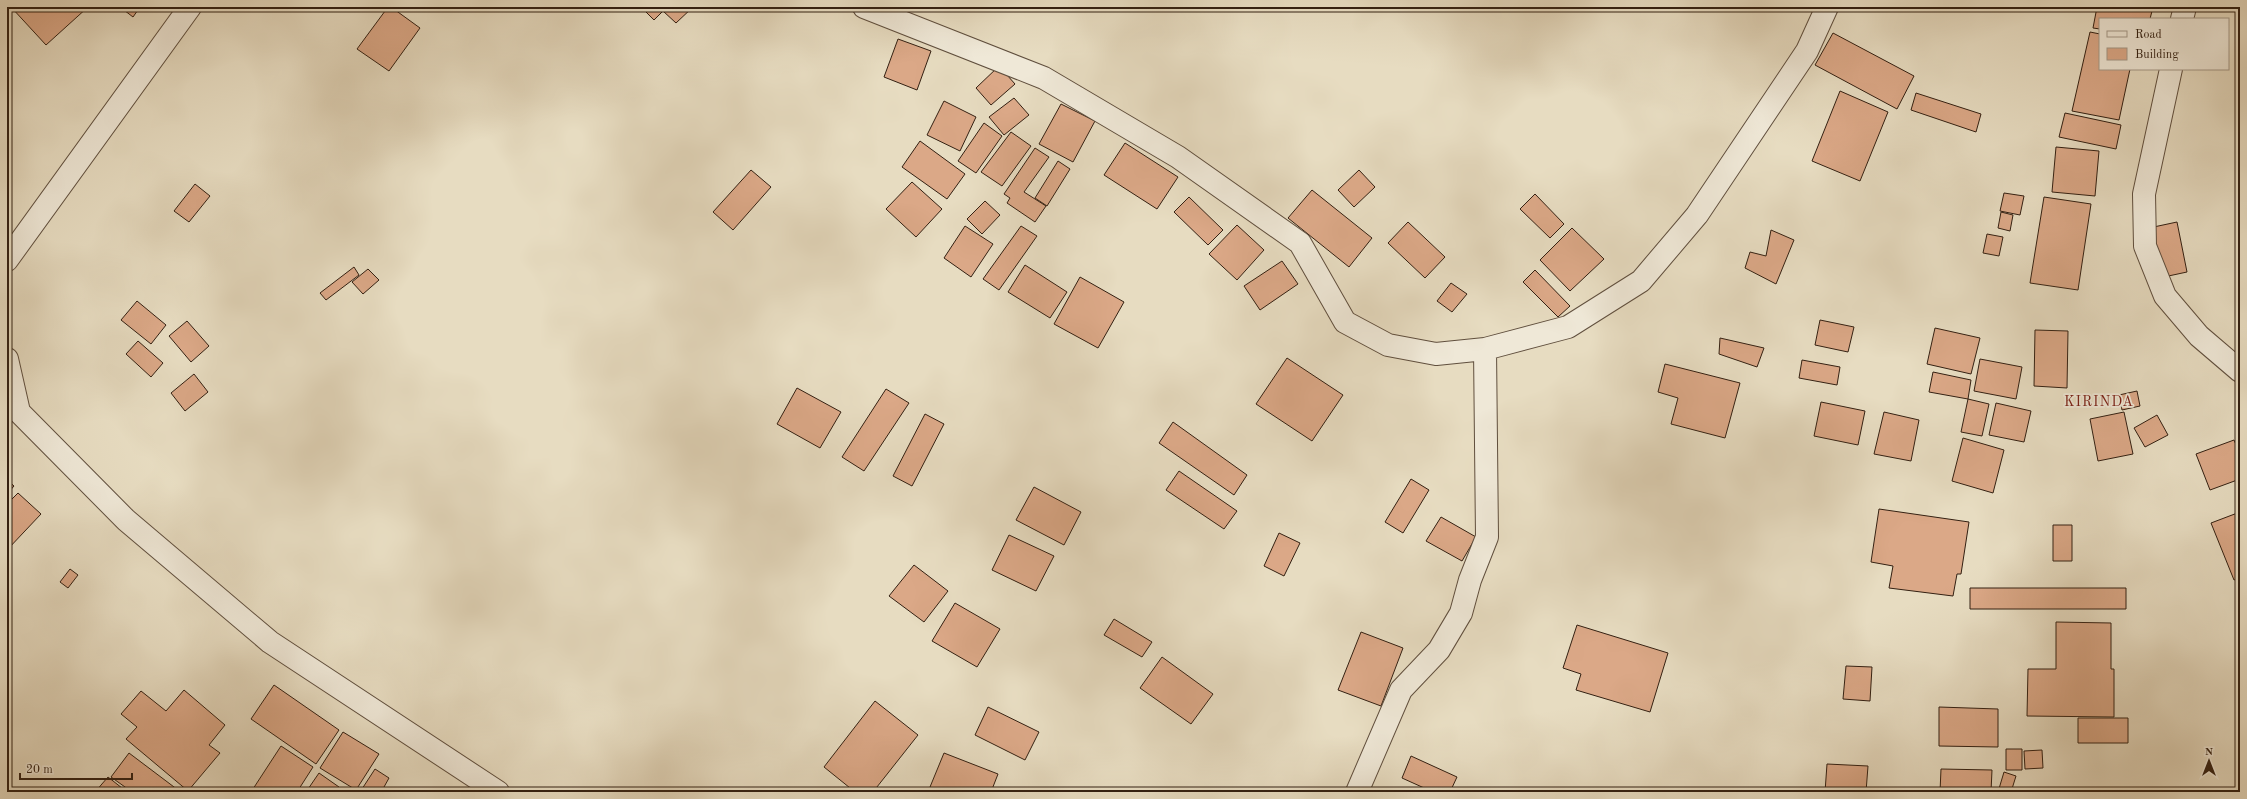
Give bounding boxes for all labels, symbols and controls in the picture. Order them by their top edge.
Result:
legend [2099,18,2229,70]
text: Road [2135,29,2162,41]
text: Building [2135,49,2179,61]
district label: KIRINDA [2064,395,2134,409]
north arrow [2189,741,2229,781]
text: N [2205,747,2214,758]
scale bar [20,755,132,781]
text: 20 m [26,764,53,776]

